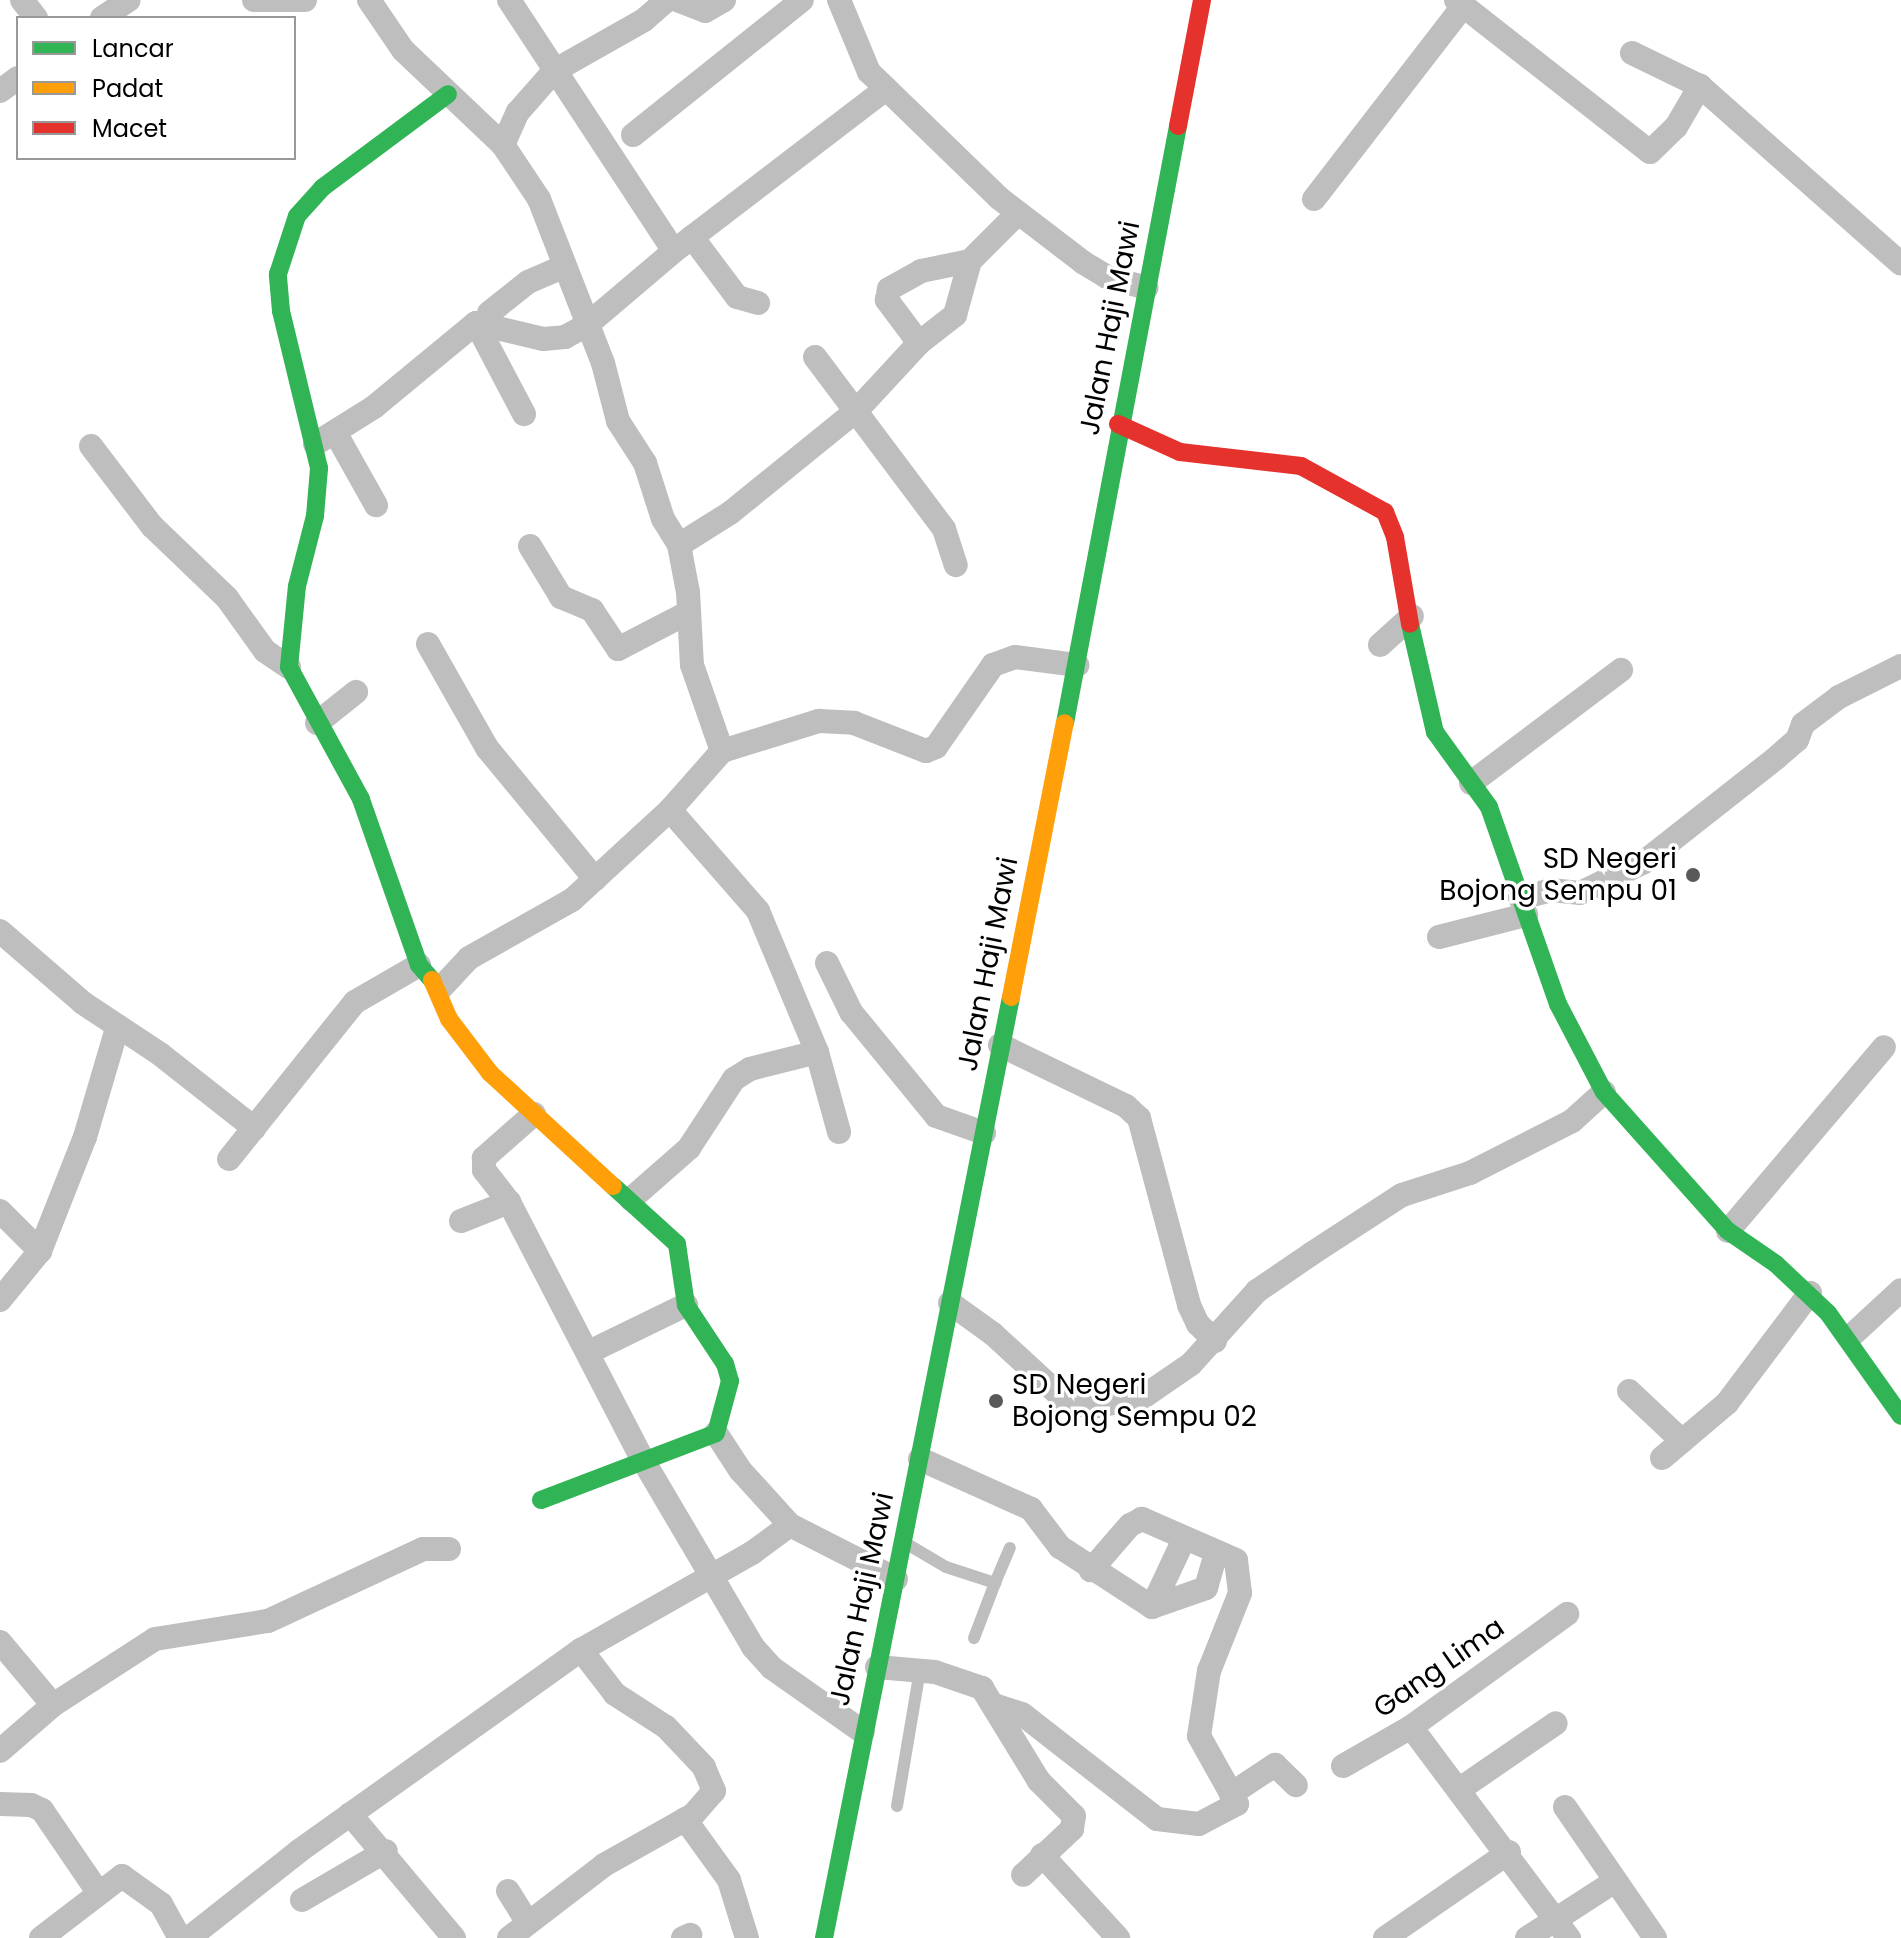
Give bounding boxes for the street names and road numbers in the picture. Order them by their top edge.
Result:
street label: Jalan Haji Mawi [1073,218,1147,438]
street label: Jalan Haji Mawi [951,854,1025,1074]
street label: Jalan Haji Mawi [823,1489,901,1709]
street label: Gang Lima [1367,1611,1511,1725]

